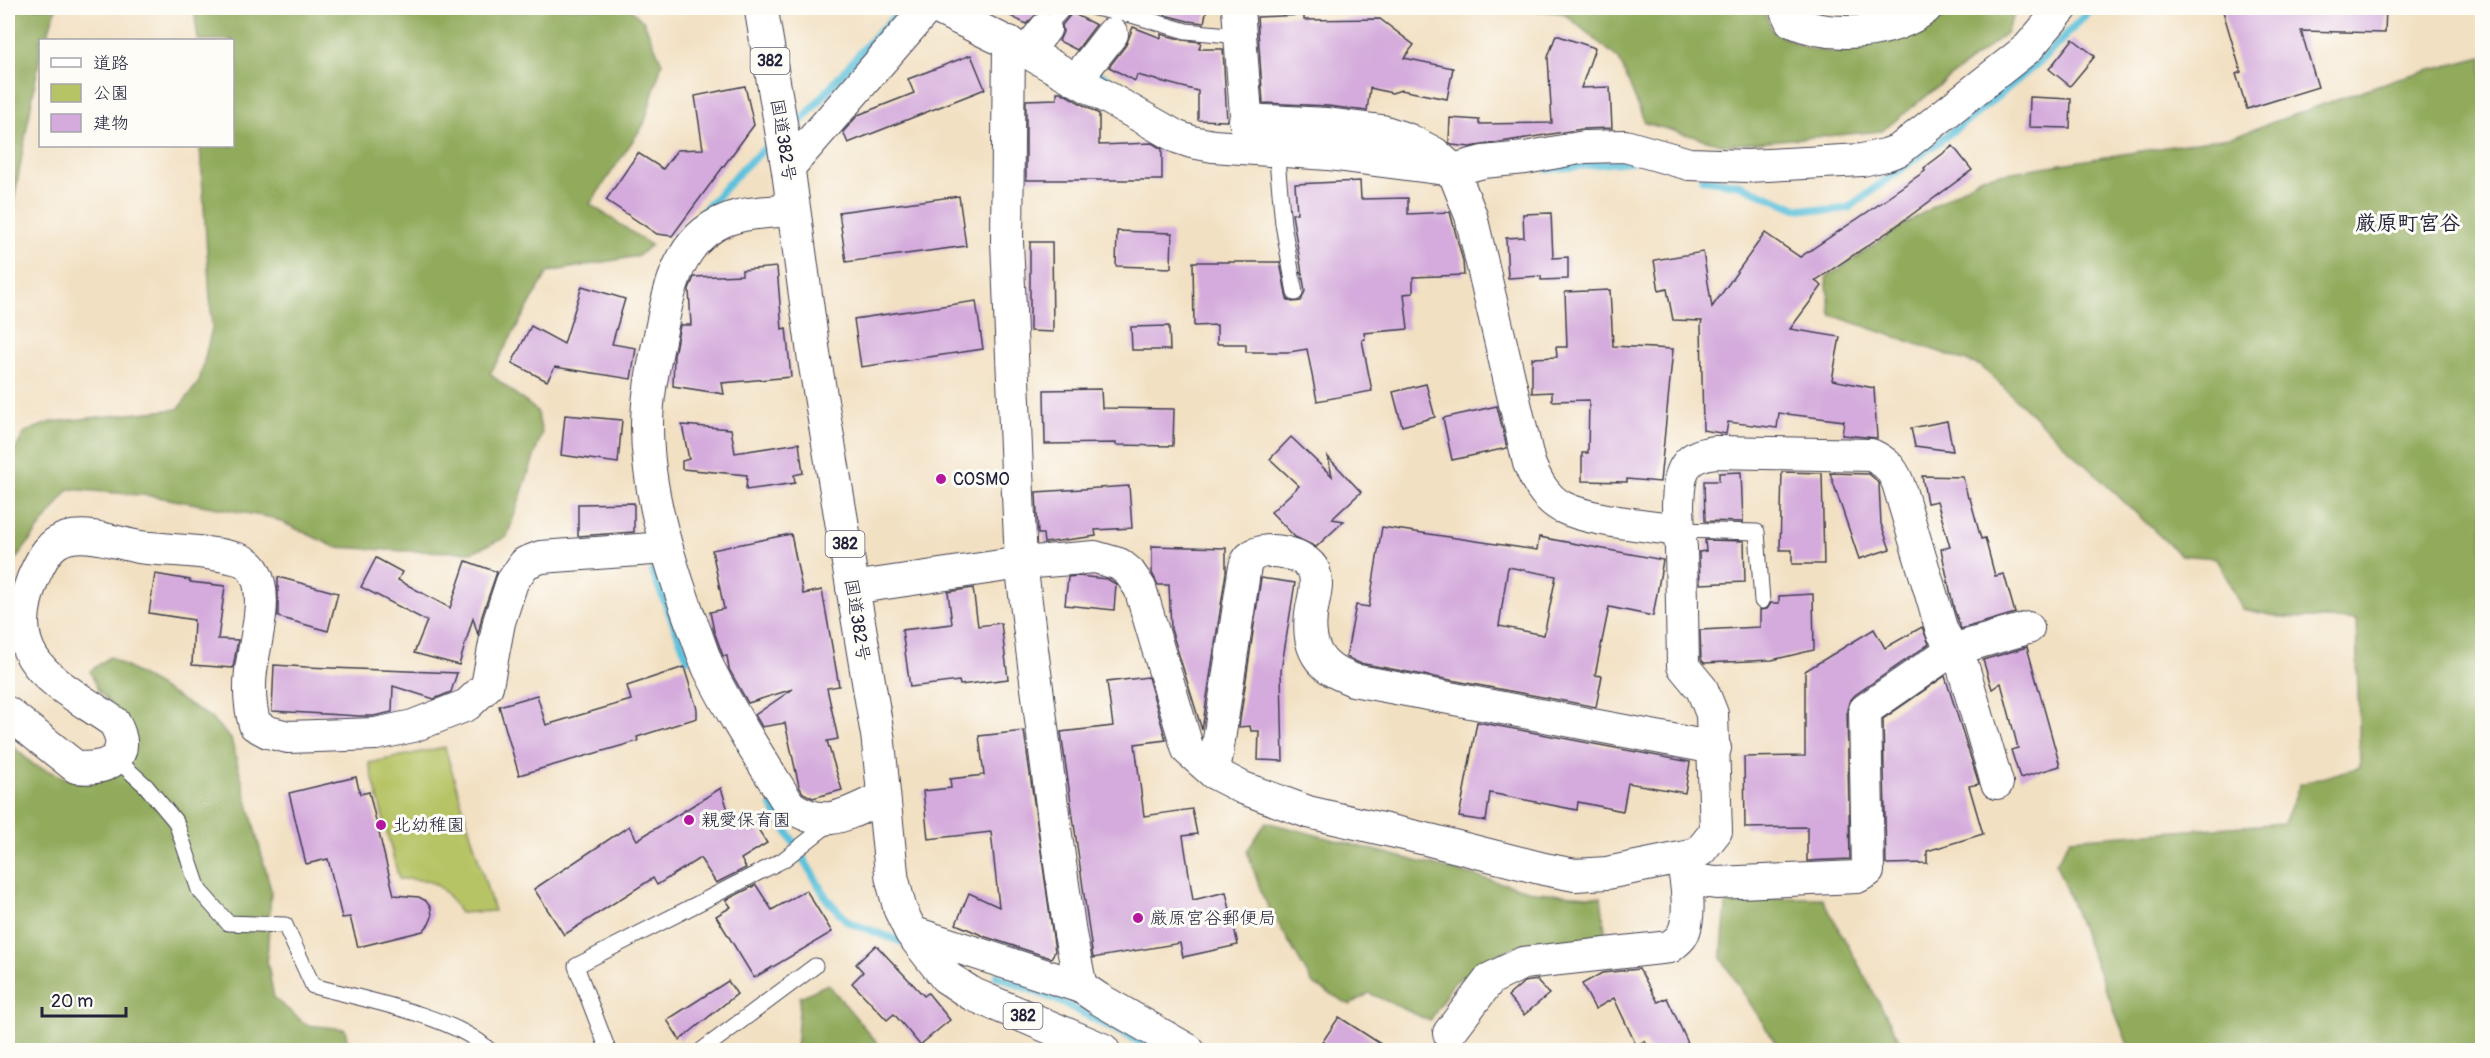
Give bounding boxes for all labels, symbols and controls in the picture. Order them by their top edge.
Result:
legend [39,39,234,147]
road number: 382 [750,48,790,74]
text: 道路 [93,52,129,75]
text: 公園 [93,82,129,105]
street label: 国道382号 [765,97,801,183]
text: 建物 [93,112,129,135]
district label: 厳原町宮谷 [2356,210,2461,237]
place label: COSMO [953,468,1010,491]
marker: COSMO [934,472,948,486]
road number: 382 [826,531,864,557]
street label: 国道382号 [839,577,875,663]
place label: 親愛保育園 [701,809,791,832]
marker: 親愛保育園 [682,813,696,827]
place label: 北幼稚園 [393,814,465,837]
marker: 北幼稚園 [374,818,388,832]
place label: 厳原宮谷郵便局 [1150,907,1276,930]
marker: 厳原宮谷郵便局 [1131,911,1145,925]
scale bar [42,980,126,1018]
text: 20 m [51,990,93,1013]
road number: 382 [1004,1003,1042,1029]

